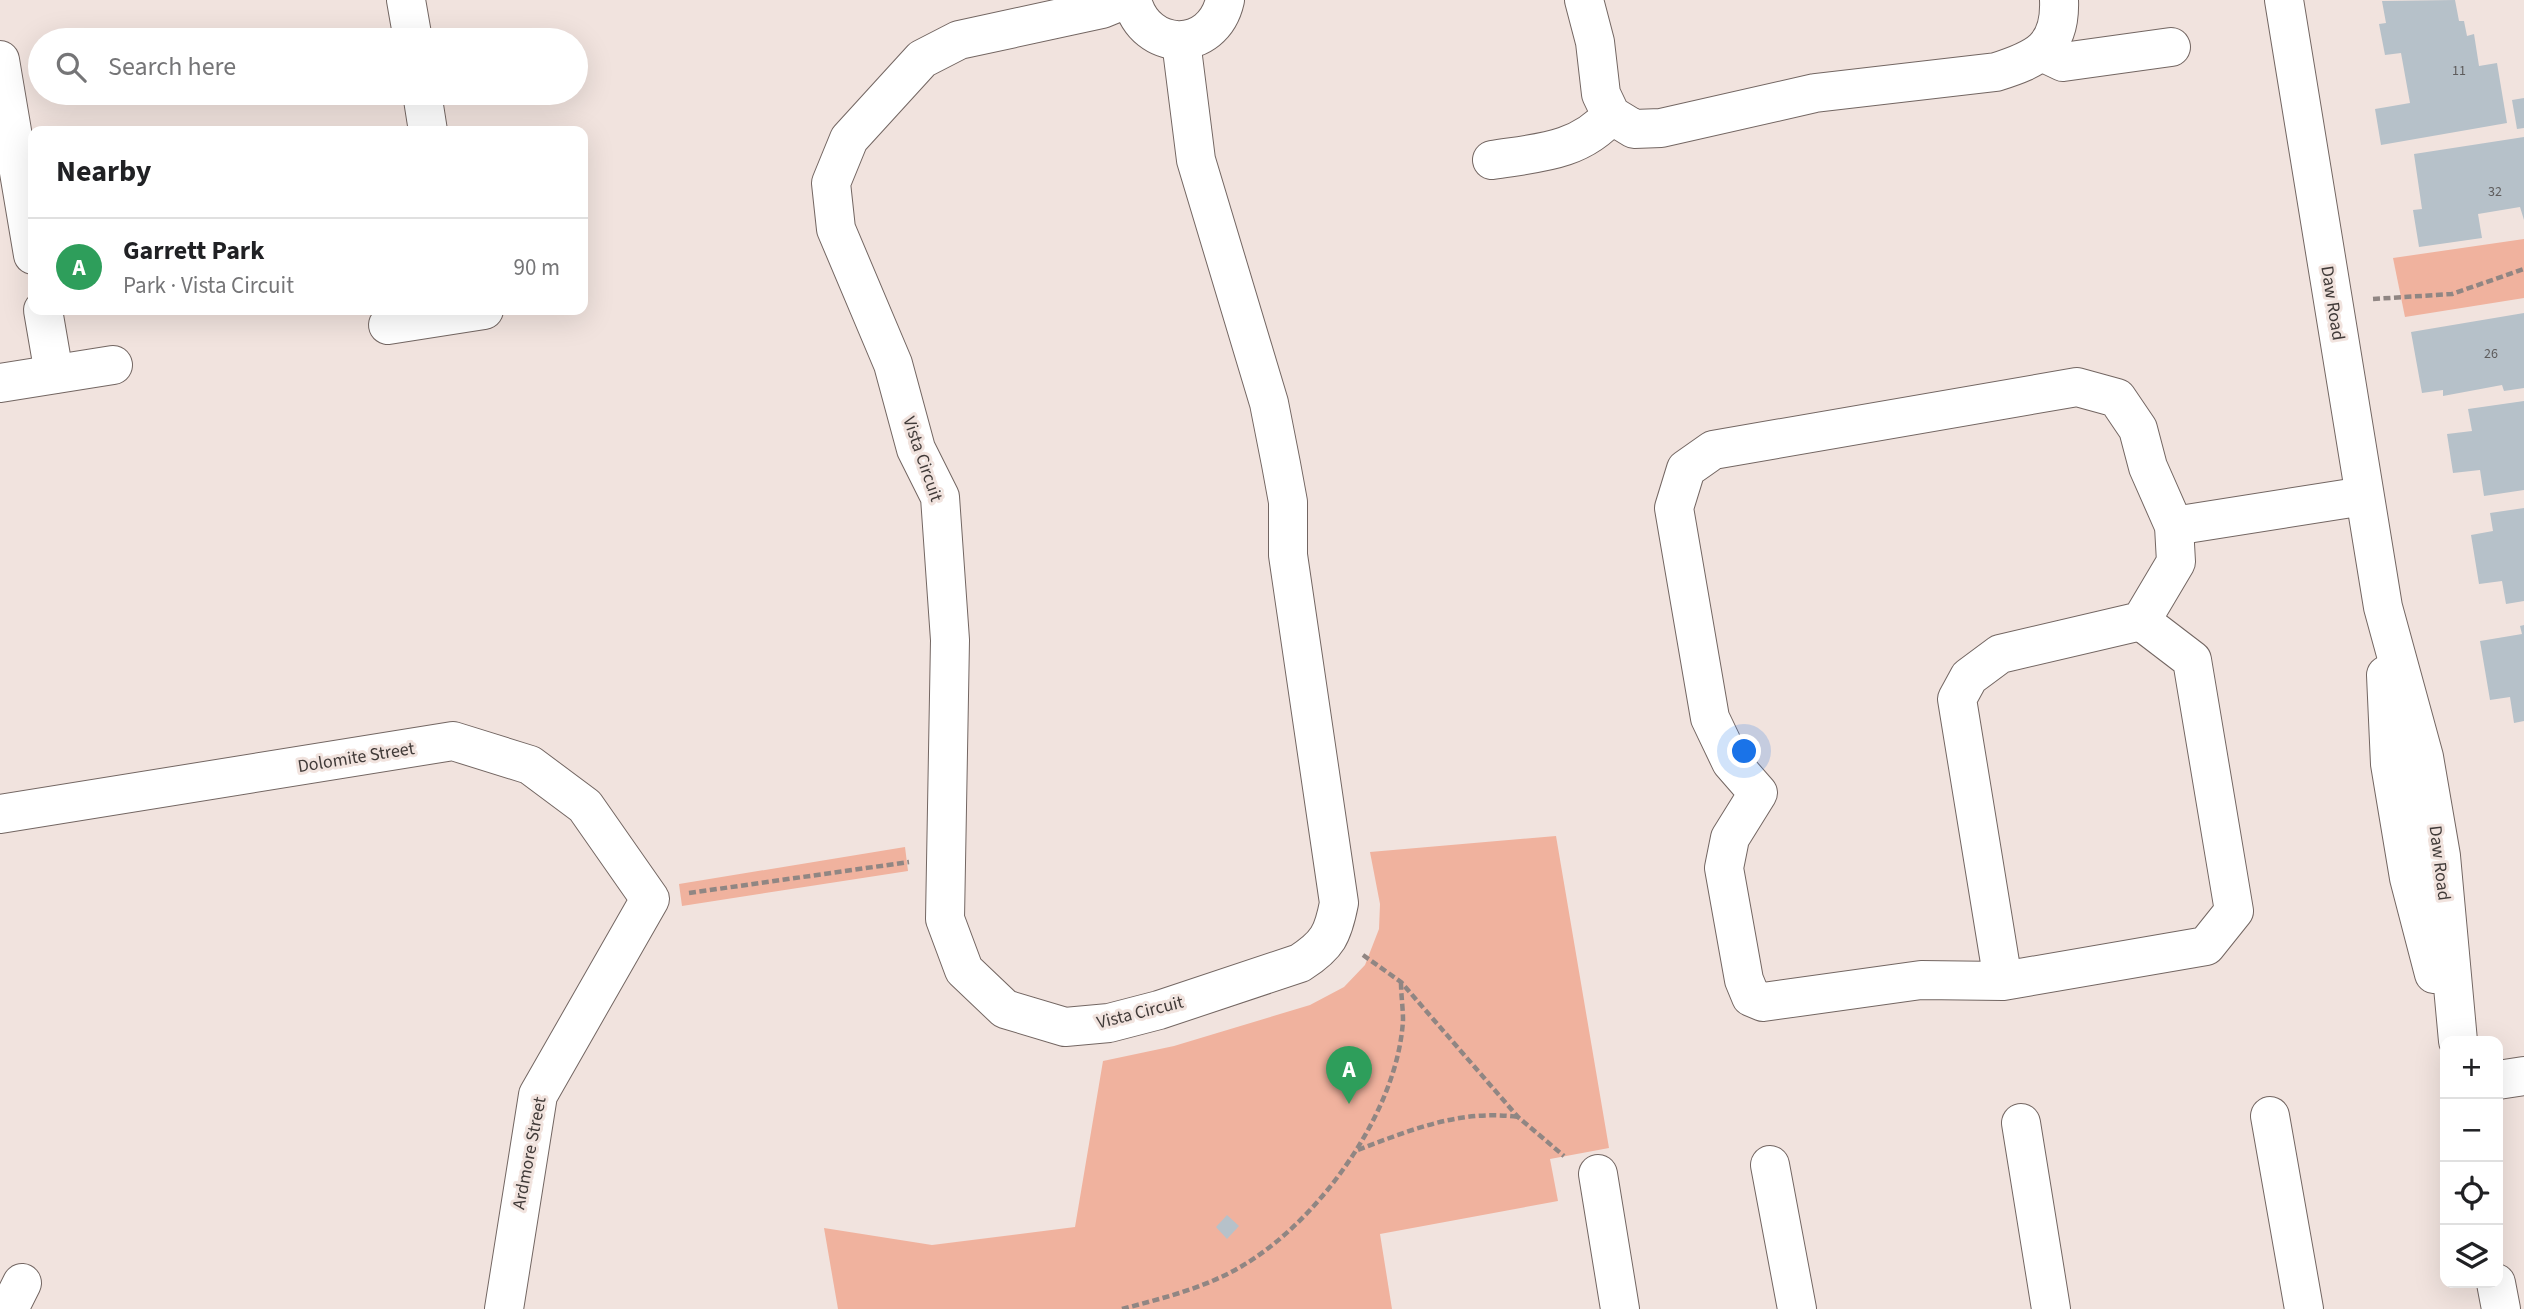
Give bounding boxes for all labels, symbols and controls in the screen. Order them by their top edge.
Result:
search box [28,28,588,105]
icon: search [52,48,90,86]
text: Search here [108,48,236,85]
house number: 11 [2452,61,2466,81]
text: Nearby [56,150,151,193]
house number: 32 [2488,182,2502,202]
text: Garrett Park [123,232,264,269]
text: A [72,251,86,284]
text: 90 m [513,251,560,284]
street label: Daw Road [2314,264,2351,342]
text: Park · Vista Circuit [123,269,294,302]
house number: 26 [2484,344,2498,364]
street label: Vista Circuit [896,413,949,505]
your location [1727,734,1761,768]
street label: Dolomite Street [296,736,416,779]
street label: Daw Road [2423,824,2457,902]
street label: Vista Circuit [1094,990,1186,1035]
map controls [2440,1036,2503,1288]
button: + [2440,1036,2503,1099]
pin: A [1326,1046,1372,1104]
street label: Ardmore Street [506,1095,553,1212]
button: − [2440,1099,2503,1162]
button: locate [2440,1162,2503,1225]
button: layers [2440,1225,2503,1288]

